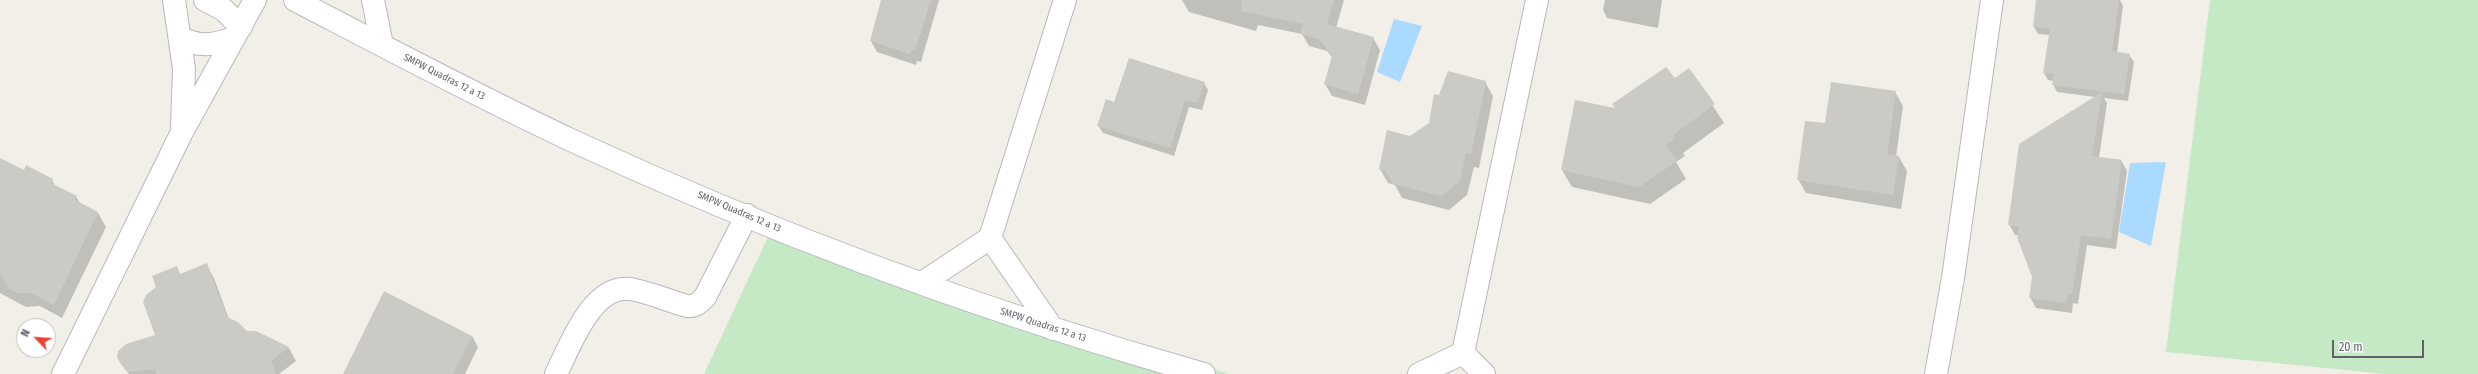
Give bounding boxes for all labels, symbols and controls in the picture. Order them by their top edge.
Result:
street label: SMPW Quadras 12 a 13 [401,51,487,103]
street label: SMPW Quadras 12 a 13 [695,189,783,235]
street label: SMPW Quadras 12 a 13 [999,305,1087,345]
north arrow [16,318,56,358]
text: N [18,327,33,339]
scale bar [2334,332,2426,358]
text: 20 m [2339,340,2363,354]

